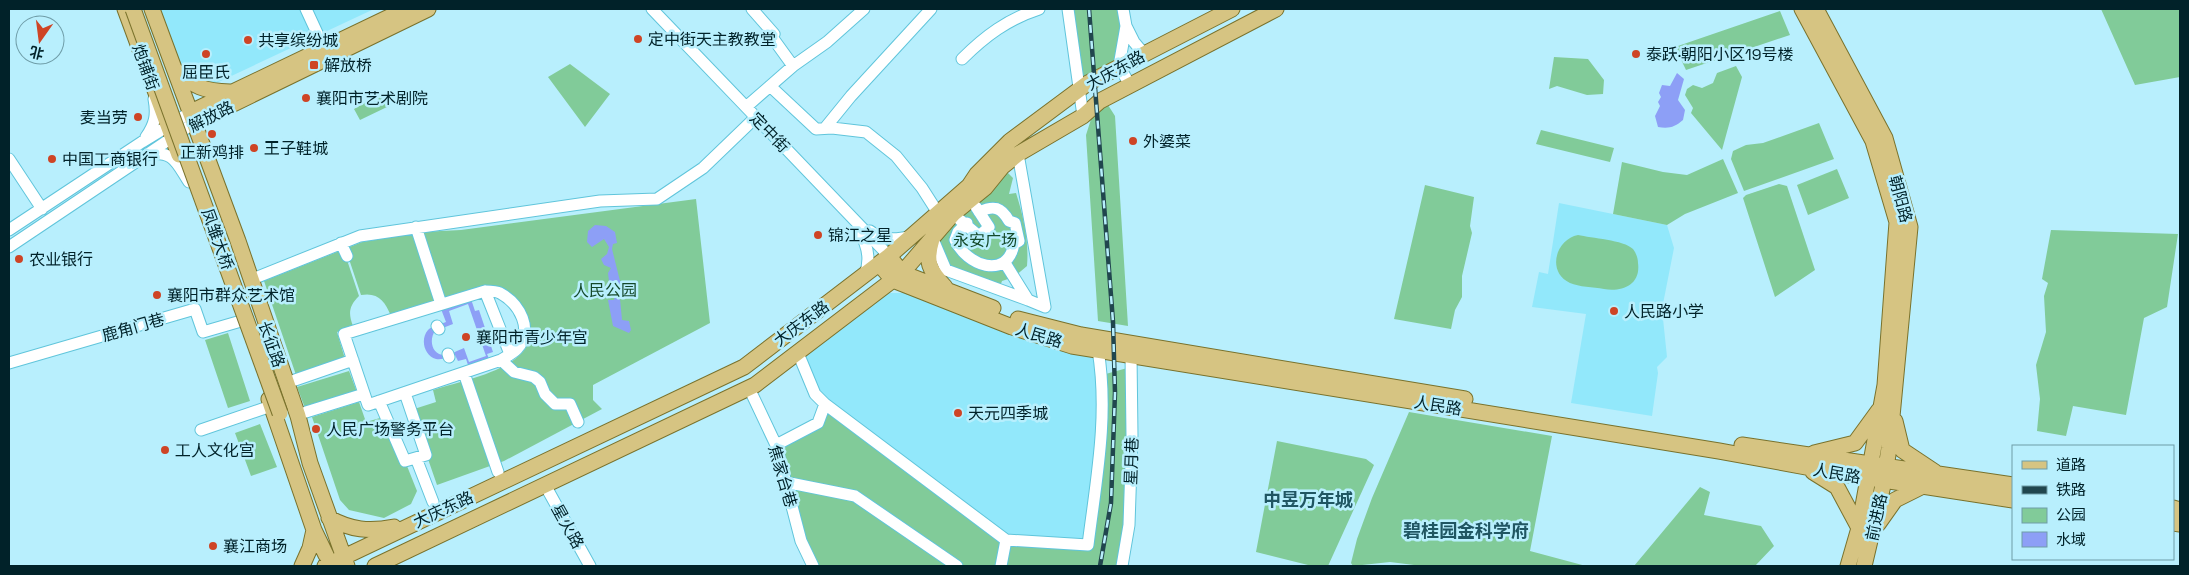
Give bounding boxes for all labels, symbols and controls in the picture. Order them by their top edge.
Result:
north arrow [15,15,65,65]
place label: 定中街天主教教堂 [648,29,776,50]
place label: 共享缤纷城 [258,30,338,51]
marker: 定中街天主教教堂 [632,33,644,45]
marker: 共享缤纷城 [242,34,254,46]
street label: 炮铺街 [127,41,164,93]
text: 北 [28,42,46,63]
place label: 泰跃·朝阳小区19号楼 [1646,44,1793,65]
street label: 大庆东路 [1082,46,1148,95]
marker: 屈臣氏 [200,48,212,60]
marker: 泰跃·朝阳小区19号楼 [1630,48,1642,60]
place label: 解放桥 [324,55,372,76]
marker: 解放桥 [308,59,320,71]
place label: 屈臣氏 [182,62,230,83]
place label: 襄阳市艺术剧院 [316,88,428,109]
marker: 襄阳市艺术剧院 [300,92,312,104]
street label: 解放路 [185,96,237,137]
place label: 麦当劳 [80,107,128,128]
street label: 定中街 [745,108,794,157]
marker: 麦当劳 [132,111,144,123]
marker: 正新鸡排 [206,128,218,140]
place label: 外婆菜 [1143,131,1191,152]
marker: 外婆菜 [1127,135,1139,147]
place label: 王子鞋城 [264,138,328,159]
place label: 正新鸡排 [180,142,244,163]
marker: 王子鞋城 [248,142,260,154]
place label: 中国工商银行 [62,149,158,170]
marker: 中国工商银行 [46,153,58,165]
street label: 朝阳路 [1884,173,1917,225]
street label: 凤雏大桥 [197,206,238,273]
place label: 锦江之星 [828,225,892,246]
marker: 锦江之星 [812,229,824,241]
park label: 永安广场 [953,230,1017,251]
place label: 农业银行 [29,249,93,270]
marker: 农业银行 [13,253,25,265]
park label: 人民公园 [573,280,637,301]
place label: 襄阳市群众艺术馆 [167,285,295,306]
marker: 襄阳市群众艺术馆 [151,289,163,301]
street label: 大庆东路 [769,296,833,351]
place label: 人民路小学 [1624,301,1704,322]
marker: 人民路小学 [1608,305,1620,317]
street label: 鹿角门巷 [99,309,167,346]
street label: 长征路 [253,318,290,370]
street label: 人民路 [1013,318,1065,353]
place label: 襄阳市青少年宫 [476,327,588,348]
marker: 襄阳市青少年宫 [460,331,472,343]
street label: 人民路 [1413,391,1463,420]
place label: 天元四季城 [968,403,1048,424]
marker: 天元四季城 [952,407,964,419]
place label: 人民广场警务平台 [326,419,454,440]
marker: 人民广场警务平台 [310,423,322,435]
street label: 星月巷 [1120,437,1143,485]
place label: 工人文化宫 [175,440,255,461]
street label: 焦家台巷 [764,442,801,510]
marker: 工人文化宫 [159,444,171,456]
legend [2012,445,2174,560]
text: 道路 [2056,455,2086,474]
street label: 人民路 [1811,459,1862,488]
text: 铁路 [2056,480,2086,499]
street label: 大庆东路 [410,486,477,532]
district label: 中昱万年城 [1263,488,1353,511]
street label: 前进路 [1861,491,1892,543]
street label: 星火路 [547,500,588,552]
text: 公园 [2056,505,2086,524]
district label: 碧桂园金科学府 [1403,519,1529,542]
text: 水域 [2056,530,2086,549]
place label: 襄江商场 [223,536,287,557]
marker: 襄江商场 [207,540,219,552]

